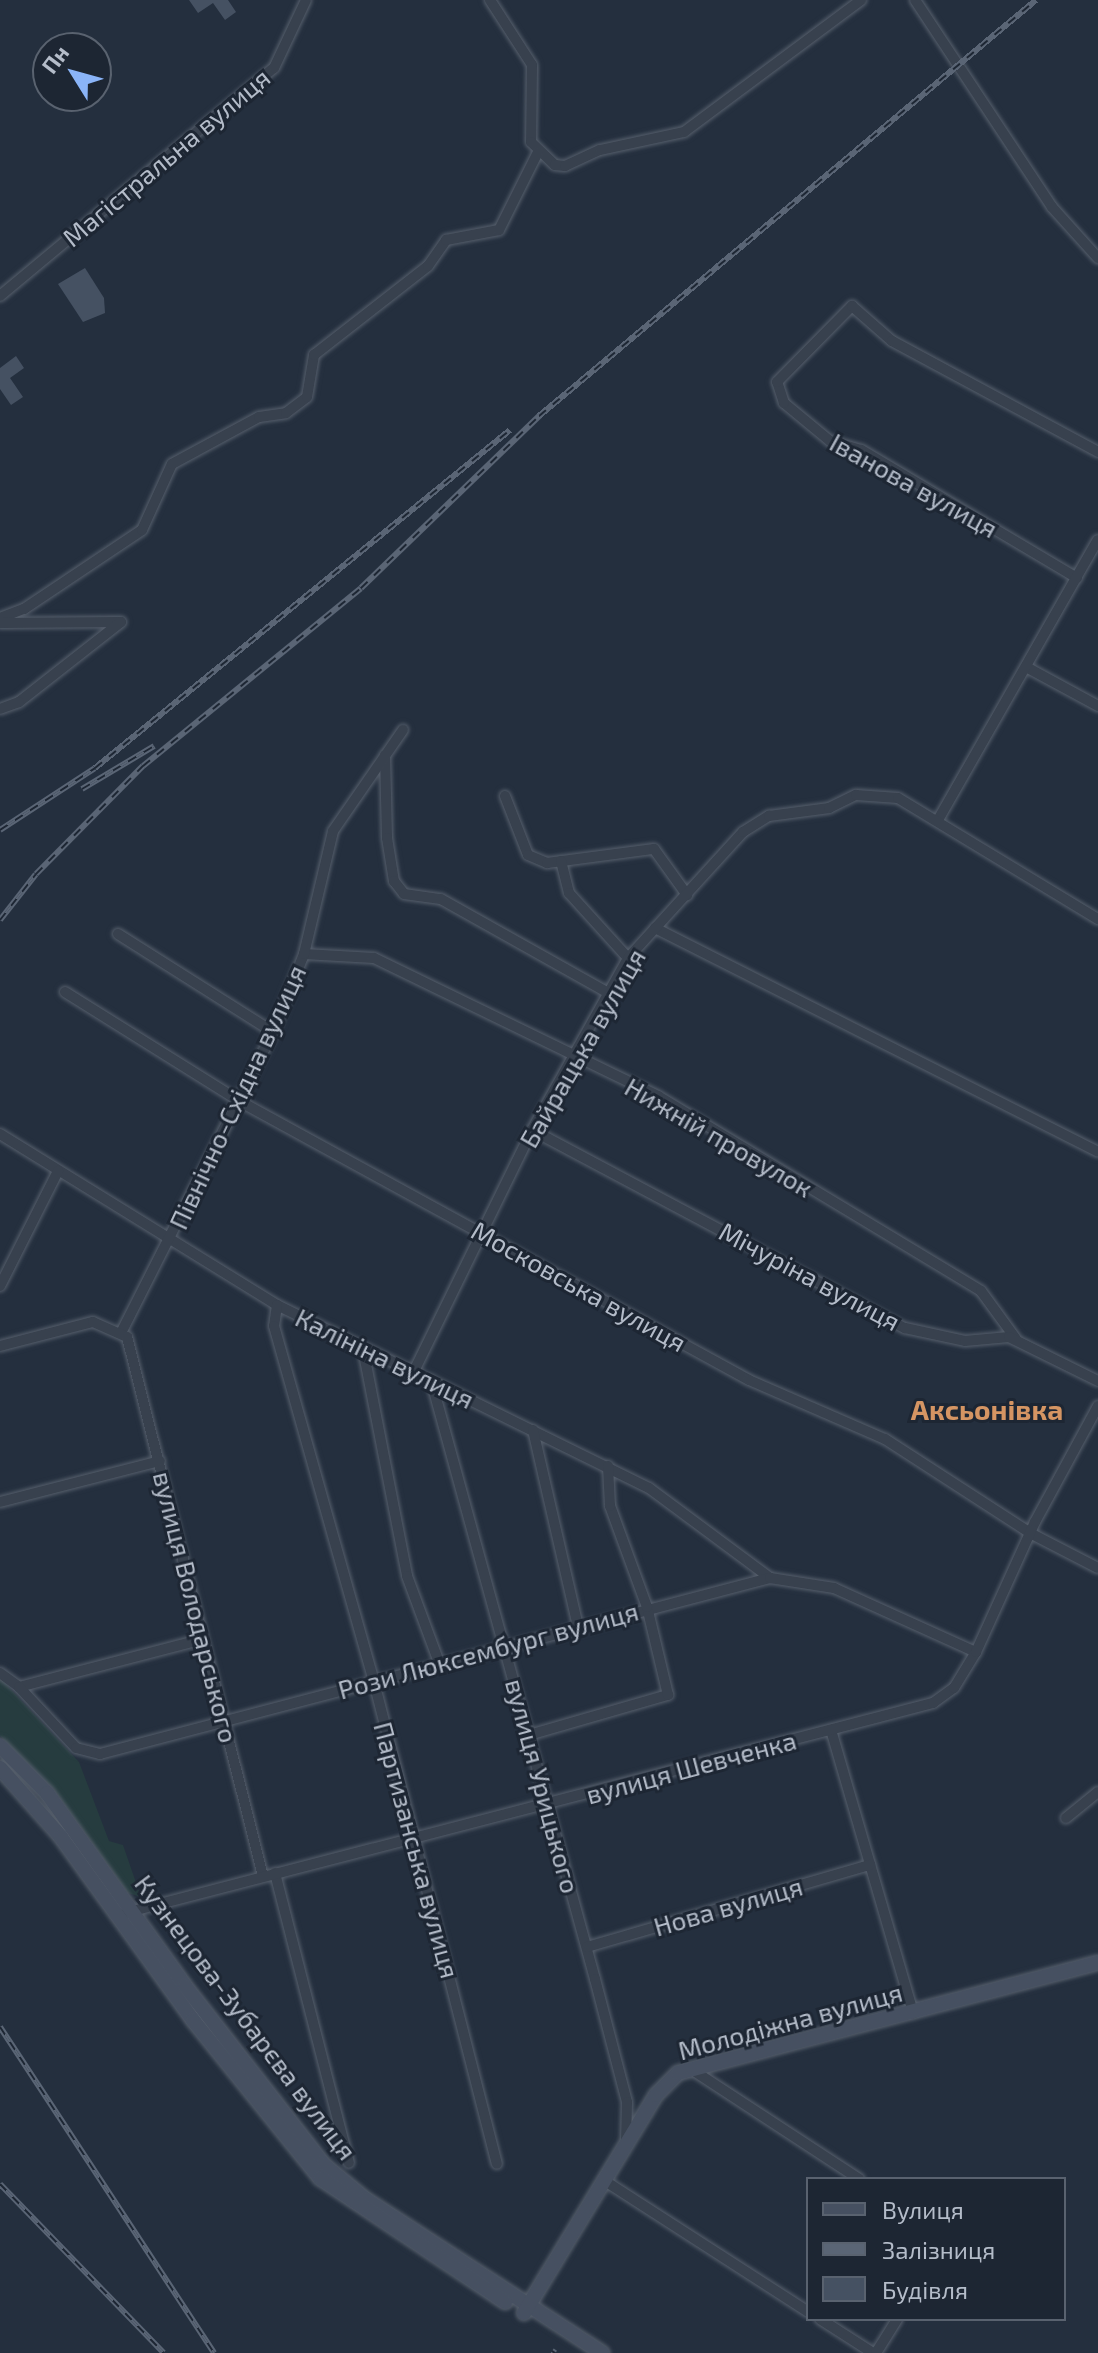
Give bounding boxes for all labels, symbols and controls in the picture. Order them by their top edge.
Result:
north arrow [32,32,112,112]
text: Пн [35,40,73,78]
street label: Магістральна вулиця [56,61,276,253]
street label: Іванова вулиця [825,426,1003,544]
street label: Байрацька вулиця [512,943,652,1153]
street label: Північно-Східна вулиця [162,960,312,1234]
street label: Нижній провулок [620,1071,818,1203]
street label: Московська вулиця [466,1214,692,1358]
street label: Мічуріна вулиця [714,1215,906,1337]
street label: Калініна вулиця [291,1301,479,1415]
district label: Аксьонівка [911,1392,1063,1426]
street label: вулиця Володарського [147,1468,245,1746]
street label: Рози Люксембург вулиця [334,1595,642,1705]
street label: вулиця Урицького [499,1675,587,1897]
street label: Партизанська вулиця [368,1718,466,1982]
street label: вулиця Шевченка [582,1724,800,1810]
street label: Кузнецова-Зубарєва вулиця [129,1868,363,2166]
street label: Нова вулиця [650,1870,806,1942]
street label: Молодіжна вулиця [675,1976,905,2066]
legend [806,2177,1066,2321]
text: Вулиця [882,2195,964,2224]
text: Залізниця [882,2235,995,2264]
text: Будівля [882,2275,968,2304]

